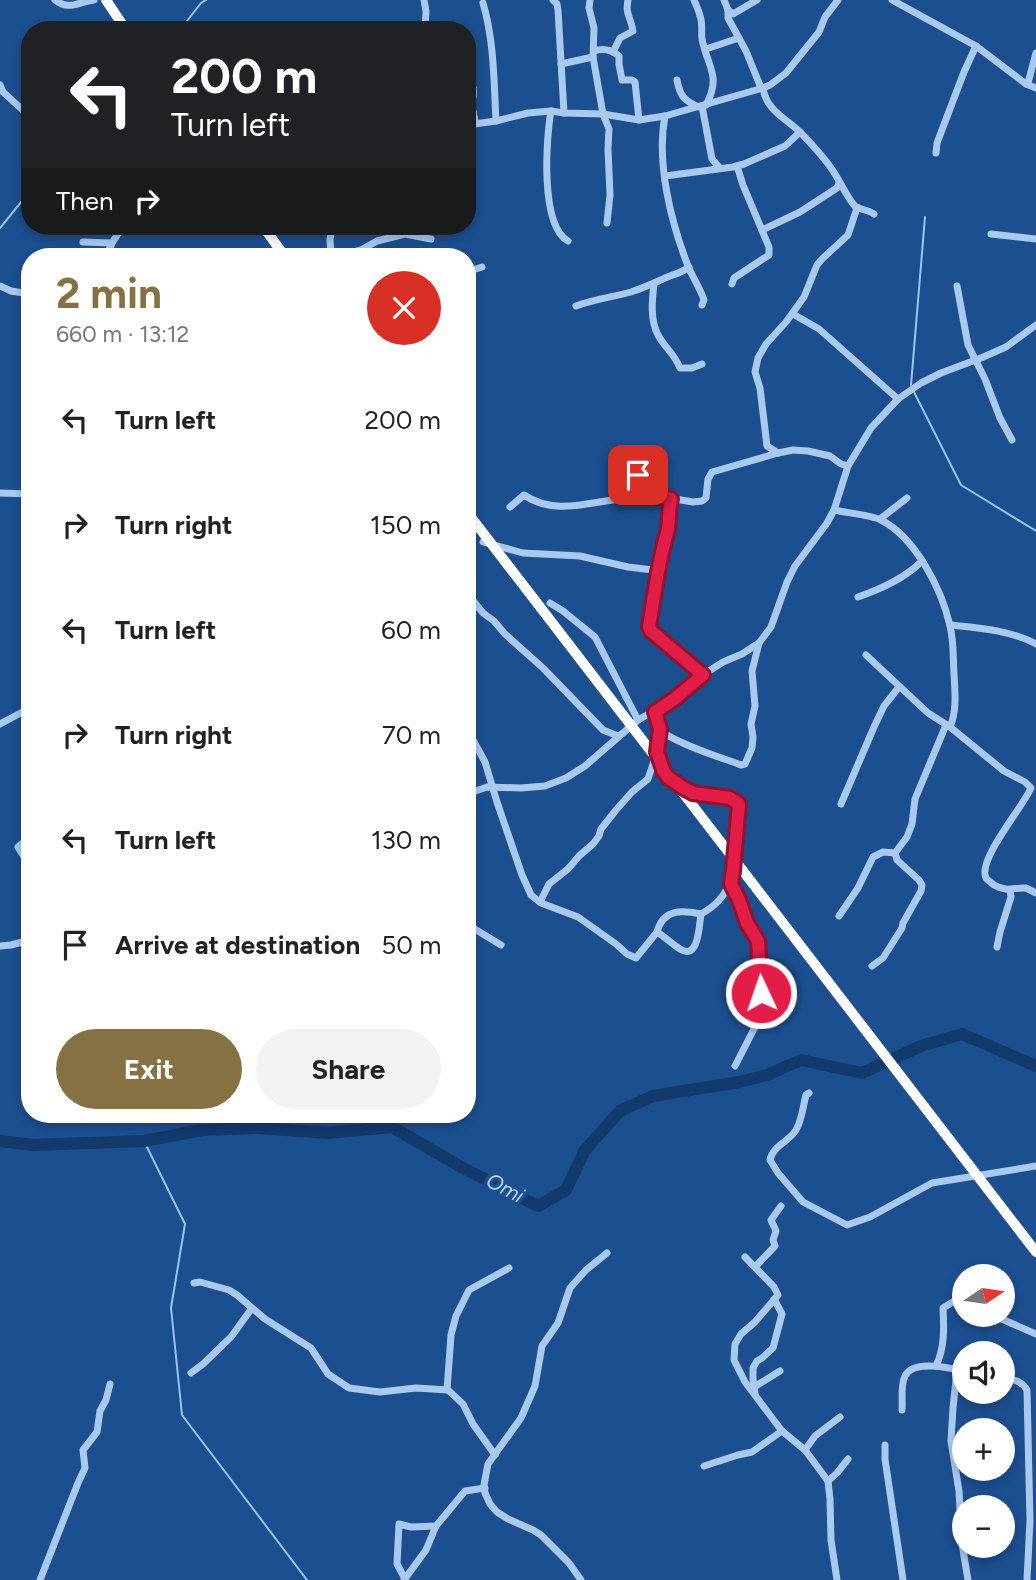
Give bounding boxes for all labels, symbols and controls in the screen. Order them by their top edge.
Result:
text: 200 m [171,46,317,105]
icon: left [56,49,147,140]
text: Turn left [171,106,290,144]
icon: right [128,182,166,220]
text: Then [56,185,114,217]
text: 2 min [56,268,162,319]
button: close [367,271,441,345]
text: 660 m · 13:12 [56,320,189,348]
icon: left [56,401,94,439]
text: Turn left [115,404,216,436]
text: 200 m [365,404,441,436]
pin [608,445,668,505]
icon: arrive [619,456,657,494]
icon: right [56,506,94,544]
text: Turn right [115,509,232,541]
text: 150 m [370,509,441,541]
icon: left [56,611,94,649]
text: Turn left [115,614,216,646]
text: 60 m [381,614,441,646]
icon: right [56,716,94,754]
text: Turn right [115,719,232,751]
text: 70 m [382,719,441,751]
icon: left [56,821,94,859]
text: Turn left [115,824,216,856]
text: 130 m [371,824,441,856]
icon: arrive [56,926,94,964]
text: Arrive at destination [115,929,360,961]
text: 50 m [381,929,441,961]
position arrow [724,956,798,1030]
button: Exit [56,1029,242,1109]
button: Share [256,1029,441,1109]
water label: Omi [482,1167,528,1208]
north arrow [952,1264,1015,1326]
map controls [952,1264,1015,1558]
button: sound [952,1341,1015,1404]
button: + [952,1418,1015,1481]
button: − [952,1495,1015,1558]

